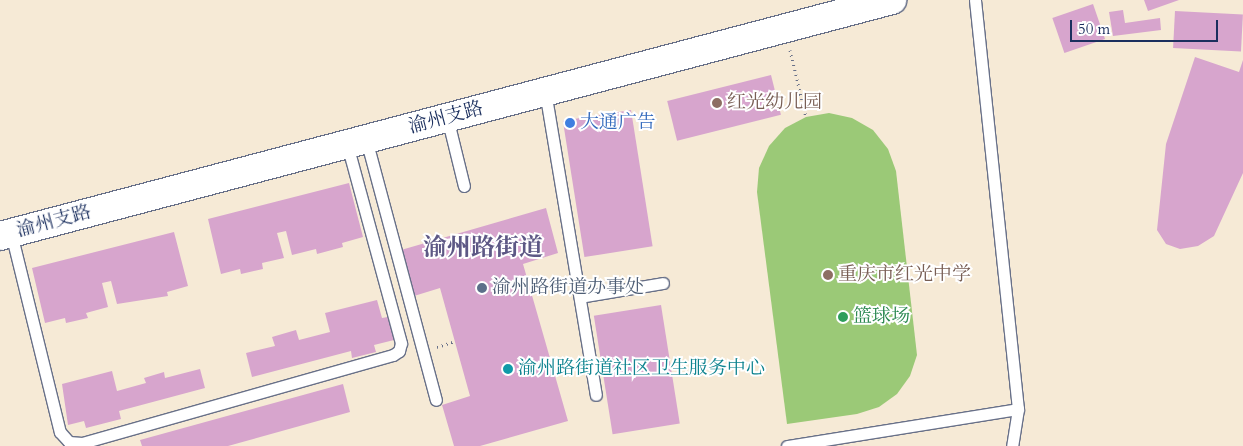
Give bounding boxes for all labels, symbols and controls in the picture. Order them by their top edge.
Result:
scale bar [1073,10,1220,42]
text: 50 m [1078,19,1110,39]
place label: 红光幼儿园 [727,92,822,114]
street label: 渝州支路 [406,97,486,139]
marker: 红光幼儿园 [711,97,723,109]
place label: 大通广告 [580,112,656,134]
marker: 大通广告 [564,117,576,129]
street label: 渝州支路 [14,201,94,243]
district label: 渝州路街道 [423,234,543,262]
place label: 重庆市红光中学 [838,264,971,286]
marker: 重庆市红光中学 [822,269,834,281]
place label: 渝州路街道办事处 [492,277,644,299]
marker: 渝州路街道办事处 [476,282,488,294]
place label: 篮球场 [853,306,910,328]
marker: 篮球场 [837,311,849,323]
place label: 渝州路街道社区卫生服务中心 [518,358,765,380]
marker: 渝州路街道社区卫生服务中心 [502,363,514,375]

